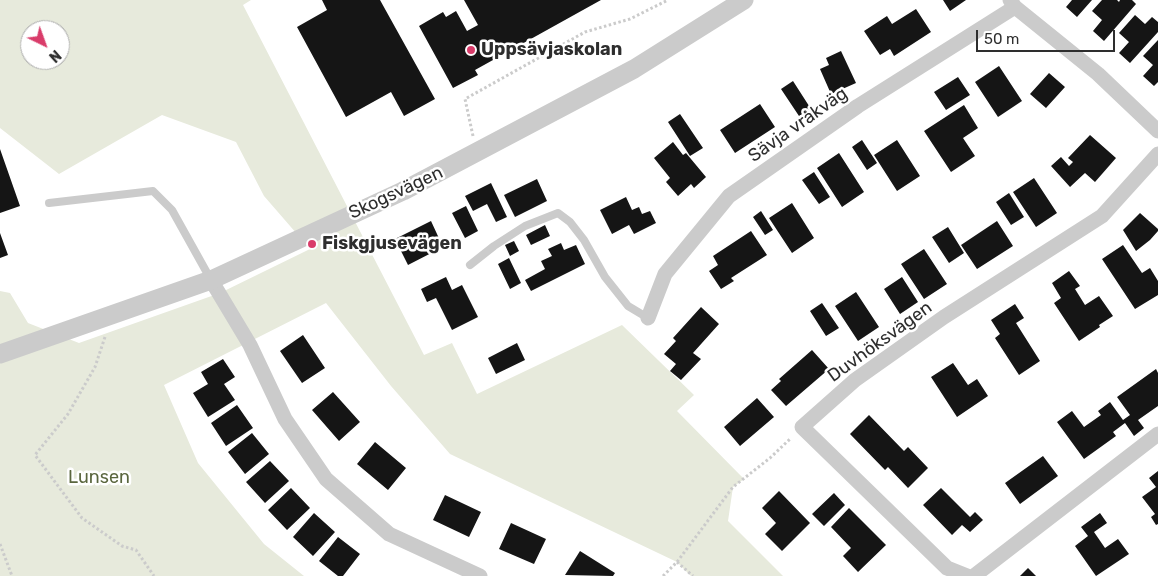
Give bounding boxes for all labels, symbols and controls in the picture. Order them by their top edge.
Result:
north arrow [20,20,70,70]
scale bar [978,20,1117,52]
text: 50 m [984,30,1019,48]
place label: Uppsävjaskolan [481,39,622,61]
marker: Uppsävjaskolan [465,44,477,56]
text: N [45,46,64,65]
street label: Sävja vråkväg [744,83,852,167]
street label: Skogsvägen [346,162,446,224]
place label: Fiskgjusevägen [322,233,462,255]
marker: Fiskgjusevägen [306,238,318,250]
street label: Duvhöksvägen [824,297,936,387]
park label: Lunsen [68,467,130,489]

